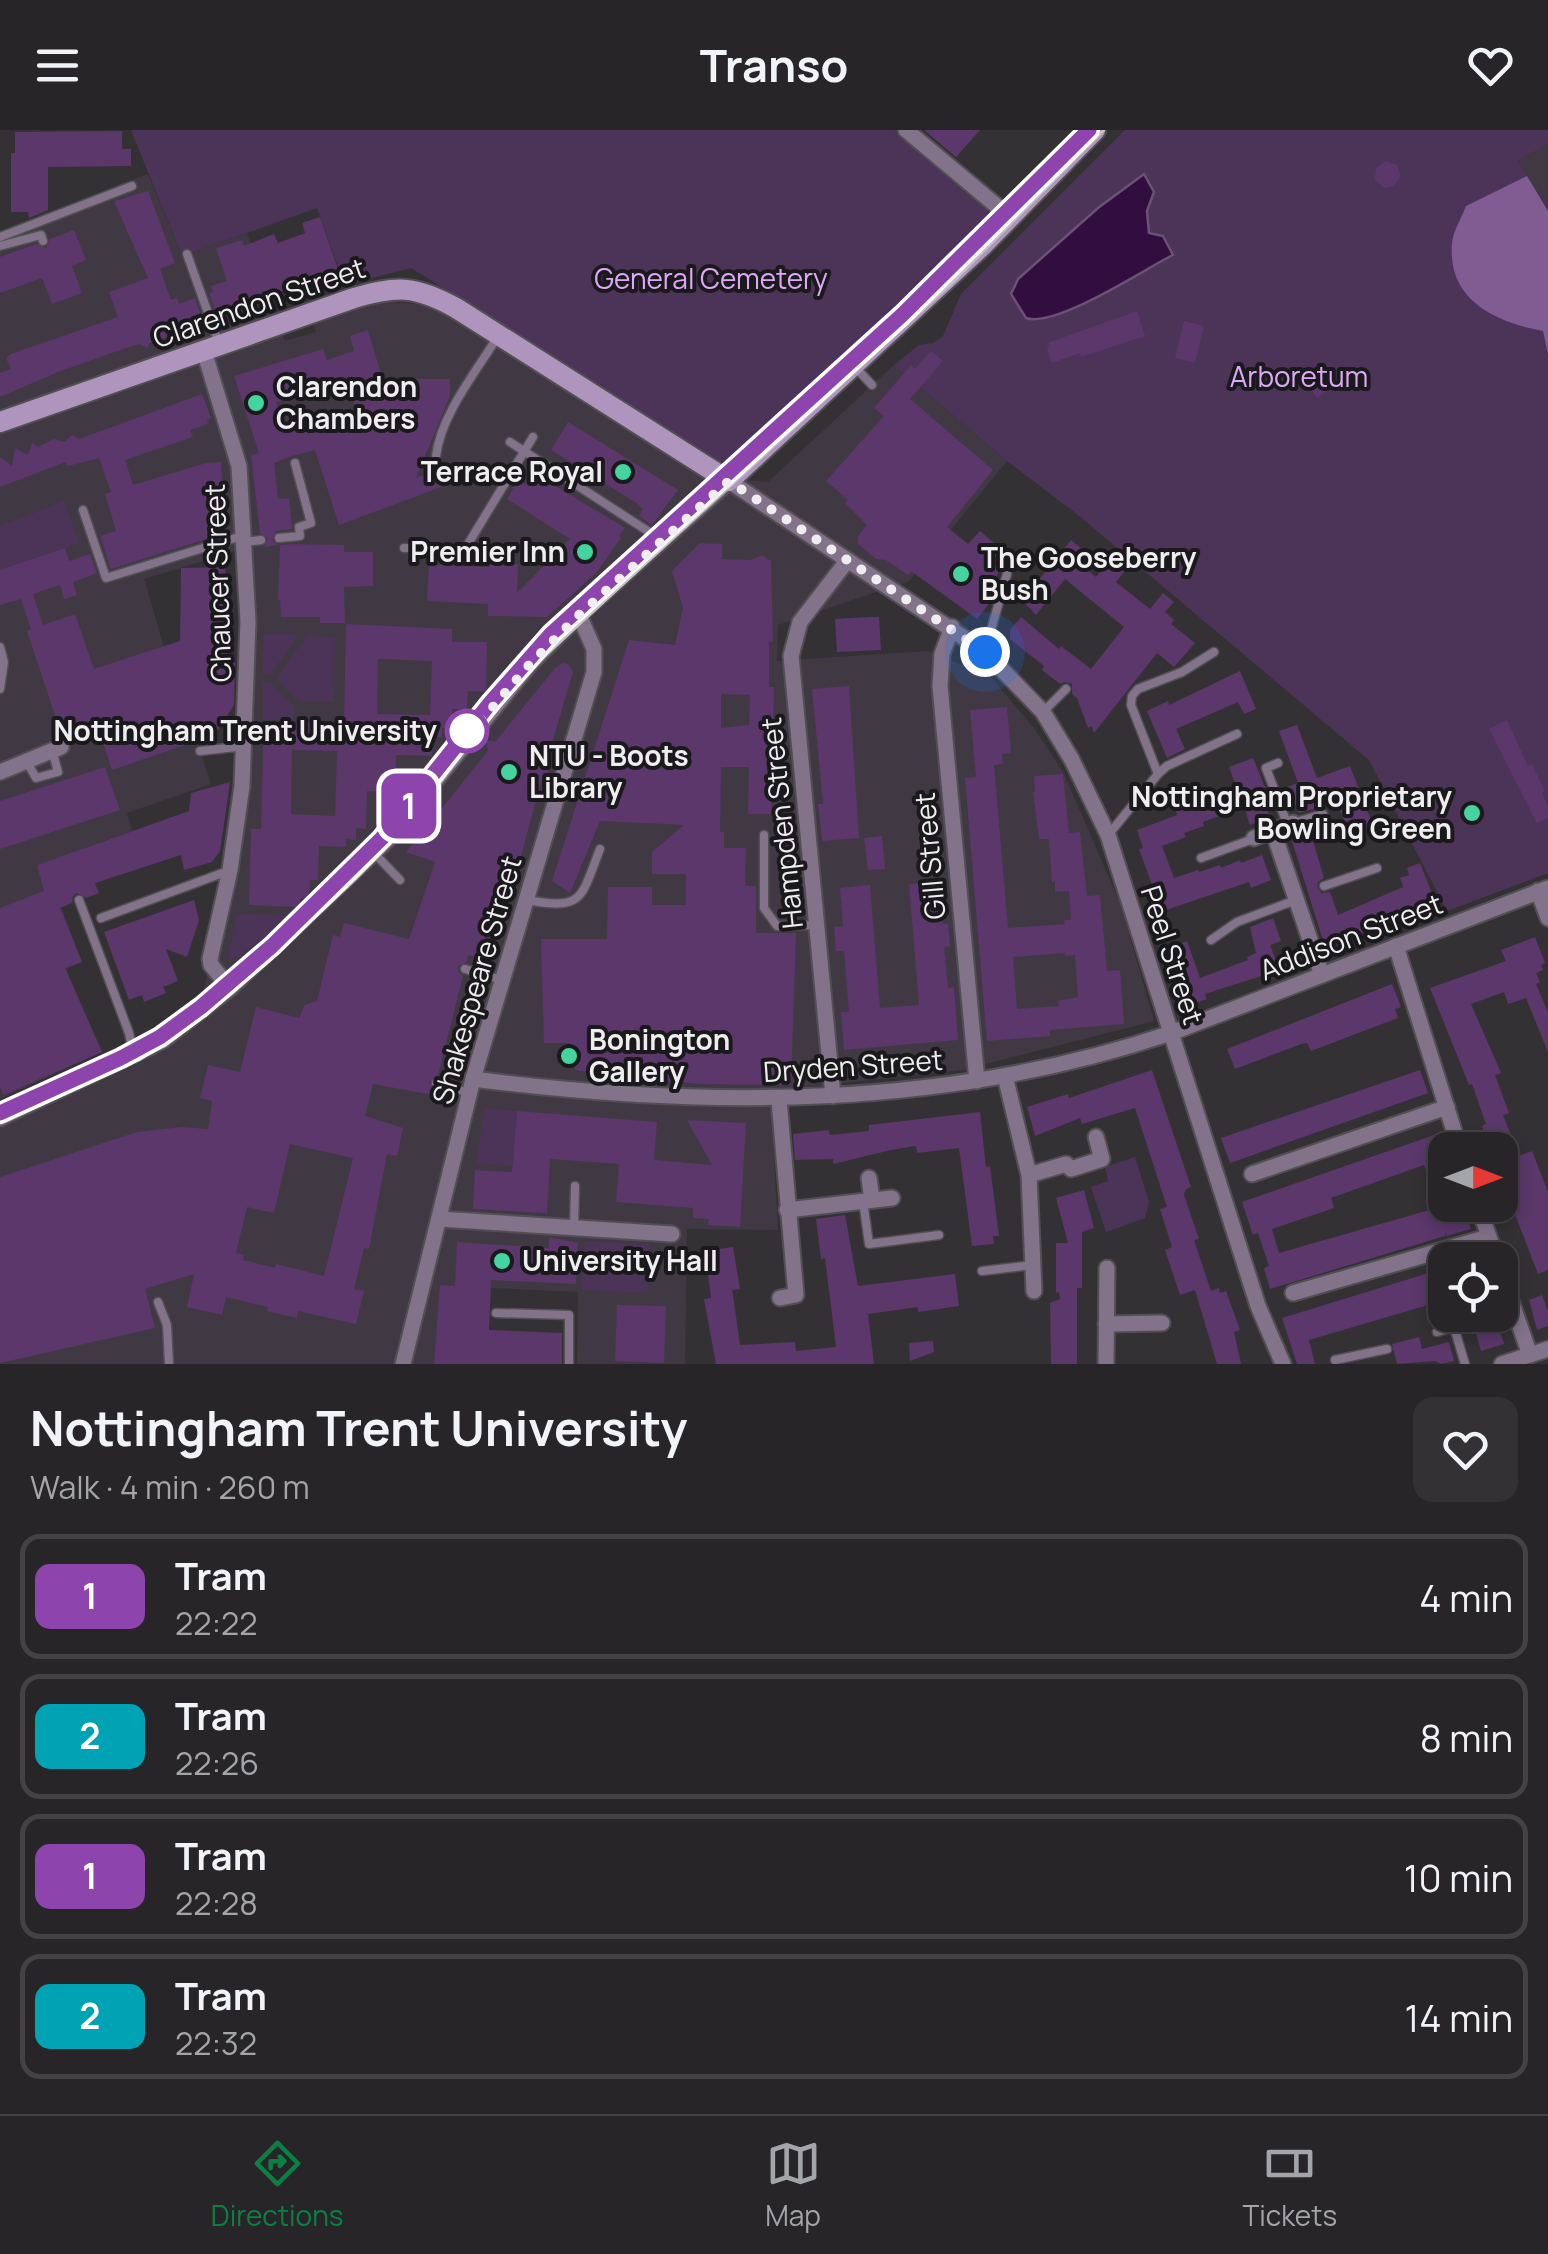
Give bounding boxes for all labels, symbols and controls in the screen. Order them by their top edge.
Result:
text: Transo [700,34,848,96]
icon: menu [30,38,85,93]
icon: heart [1463,38,1518,93]
street label: Clarendon Street [148,248,370,356]
park label: General Cemetery [594,259,828,297]
park label: Arboretum [1230,357,1368,395]
place label: Clarendon Chambers [276,367,417,437]
marker: Clarendon Chambers [245,392,267,414]
place label: Terrace Royal [421,452,603,490]
marker: Terrace Royal [612,461,634,483]
street label: Chaucer Street [195,483,239,683]
place label: Premier Inn [410,532,565,570]
place label: The Gooseberry Bush [981,538,1197,608]
marker: Premier Inn [574,541,596,563]
marker: The Gooseberry Bush [950,563,972,585]
your location [960,627,1010,677]
marker: Nottingham Trent University [446,710,488,752]
place label: Nottingham Trent University [54,711,437,749]
street label: Hampden Street [751,716,811,931]
place label: NTU - Boots Library [529,736,689,806]
marker: NTU - Boots Library [498,761,520,783]
line badge: 1 [376,774,442,838]
place label: Nottingham Proprietary Bowling Green [1131,777,1452,847]
text: 1 [401,782,417,830]
street label: Gill Street [905,791,953,921]
marker: Nottingham Proprietary Bowling Green [1461,802,1483,824]
street label: Shakespeare Street [422,851,530,1108]
street label: Peel Street [1133,880,1213,1029]
street label: Addison Street [1254,884,1448,988]
place label: Bonington Gallery [589,1020,730,1090]
street label: Dryden Street [762,1040,944,1090]
marker: Bonington Gallery [558,1045,580,1067]
north arrow [1428,1132,1518,1222]
map controls [1428,1132,1518,1332]
place label: University Hall [522,1241,718,1279]
button: locate [1428,1242,1518,1332]
marker: University Hall [491,1250,513,1272]
text: Nottingham Trent University [30,1395,687,1460]
button: heart [1413,1397,1518,1502]
text: Walk · 4 min · 260 m [30,1465,310,1509]
text: Tram [175,1549,267,1601]
text: 4 min [1419,1571,1513,1623]
text: 1 [82,1572,98,1620]
text: 22:22 [175,1601,258,1645]
text: Tram [175,1689,267,1741]
text: 8 min [1420,1711,1513,1763]
text: 2 [80,1712,100,1760]
text: 22:26 [175,1741,259,1785]
text: Tram [175,1829,267,1881]
text: 10 min [1404,1851,1513,1903]
text: 1 [82,1852,98,1900]
text: 22:28 [175,1881,258,1925]
text: Tram [175,1969,267,2021]
text: 14 min [1405,1991,1513,2043]
text: 2 [80,1992,100,2040]
text: 22:32 [175,2021,257,2065]
tab: Directions [211,2136,344,2234]
tab: Map [765,2136,821,2234]
tab: Tickets [1243,2136,1337,2234]

